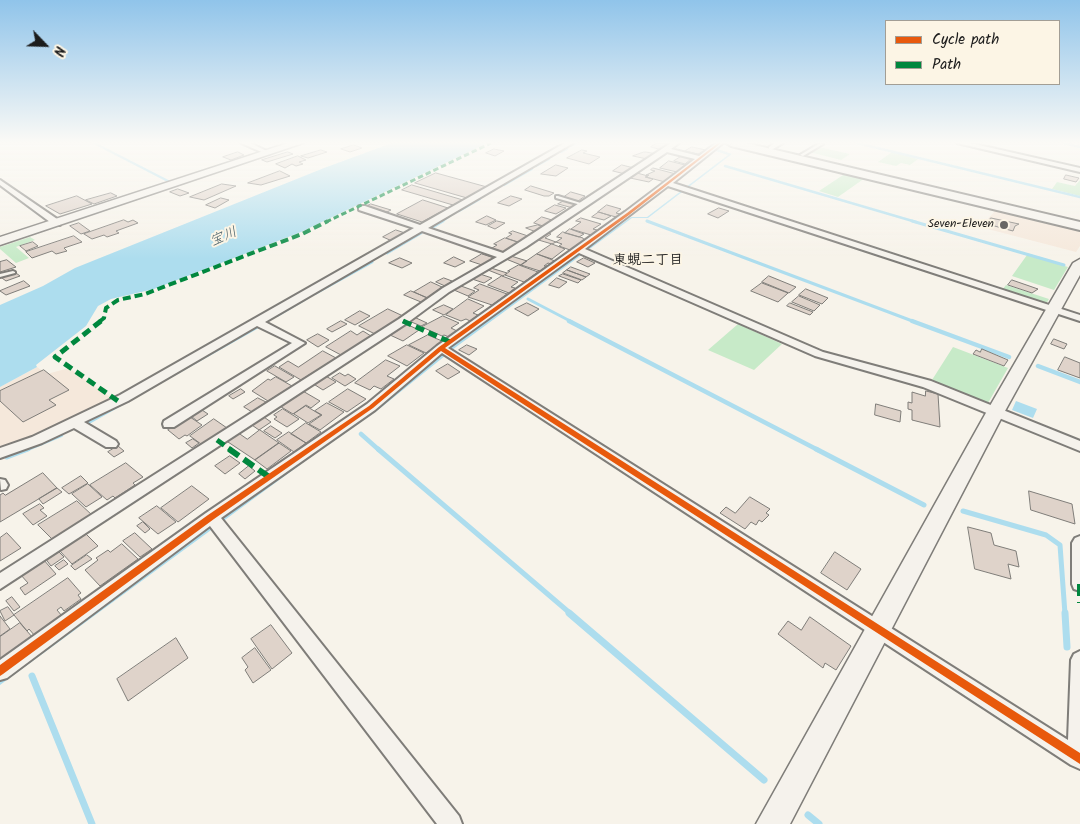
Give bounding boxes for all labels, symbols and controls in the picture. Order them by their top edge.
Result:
north arrow [20,20,70,70]
legend [885,20,1060,85]
text: Cycle path [932,28,999,52]
text: N [47,43,71,60]
text: Path [932,53,961,77]
place label: Seven-Eleven [928,218,994,232]
marker: Seven-Eleven [998,219,1010,231]
water label: 宝川 [208,225,240,251]
district label: 東蜆二丁目 [613,254,683,270]

